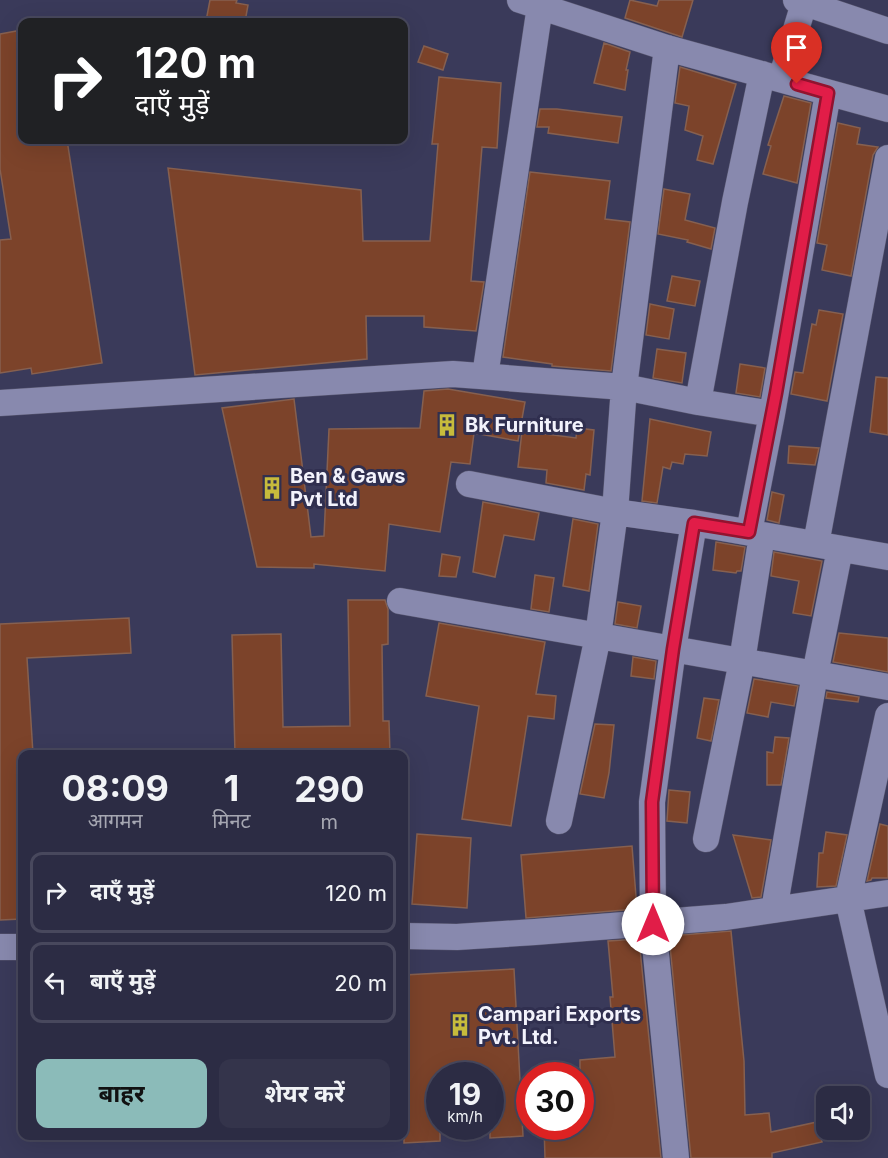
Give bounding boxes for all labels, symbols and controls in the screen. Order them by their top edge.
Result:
pin [771,22,822,84]
icon: arrive [780,31,813,64]
text: 120 m [135,37,256,88]
icon: right [36,42,114,120]
text: दाएँ मुड़ें [135,88,209,121]
building icon: Bk Furniture [434,412,460,438]
place label: Bk Furniture [465,413,584,437]
place label: Ben & Gaws Pvt Ltd [290,464,405,511]
building icon: Ben & Gaws Pvt Ltd [259,475,285,501]
text: 08:09 [61,766,169,810]
text: 1 [224,766,239,810]
text: 290 [294,767,365,811]
text: आगमन [88,809,143,833]
text: मिनट [212,809,251,833]
text: m [321,810,338,834]
icon: right [39,876,72,909]
text: दाएँ मुड़ें [90,878,154,904]
text: 120 m [325,880,387,906]
position arrow [621,892,685,956]
icon: left [39,966,72,999]
text: बाएँ मुड़ें [90,968,156,994]
text: 20 m [334,970,387,996]
place label: Campari Exports Pvt. Ltd. [478,1002,641,1049]
building icon: Campari Exports Pvt. Ltd. [447,1012,473,1038]
button: बाहर [36,1059,207,1128]
button: शेयर करें [219,1059,390,1128]
speed limit sign: 30 [516,1062,594,1140]
text: 19 [449,1076,481,1112]
map controls [816,1086,870,1140]
button: sound [816,1086,870,1140]
text: km/h [447,1107,483,1126]

